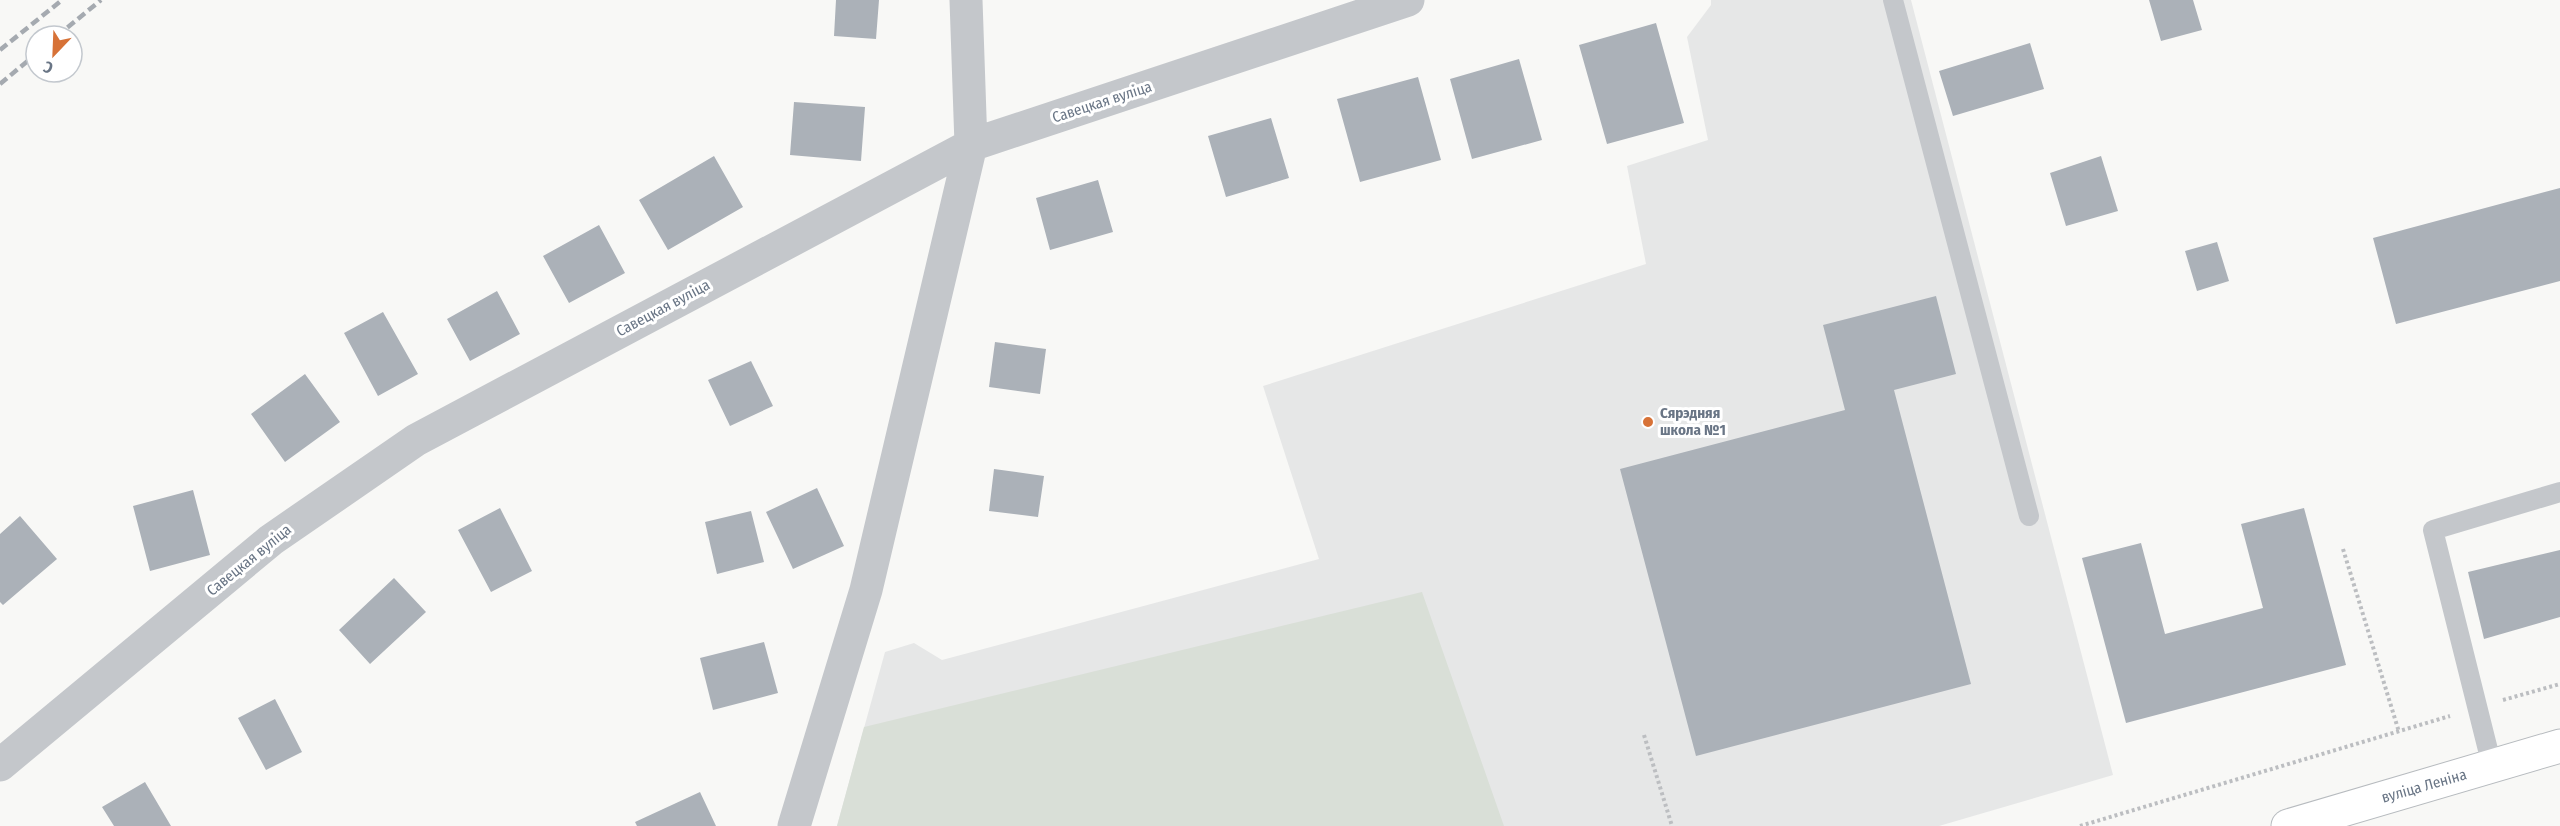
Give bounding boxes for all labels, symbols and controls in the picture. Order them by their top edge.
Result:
north arrow [24,24,84,84]
text: С [40,57,56,78]
street label: Савецкая вуліца [1050,77,1154,127]
street label: Савецкая вуліца [613,276,713,340]
place label: Сярэдняя школа №1 [1660,404,1726,439]
marker: Сярэдняя школа №1 [1641,415,1655,429]
street label: Савецкая вуліца [203,520,295,600]
street label: вуліца Леніна [2379,765,2469,807]

